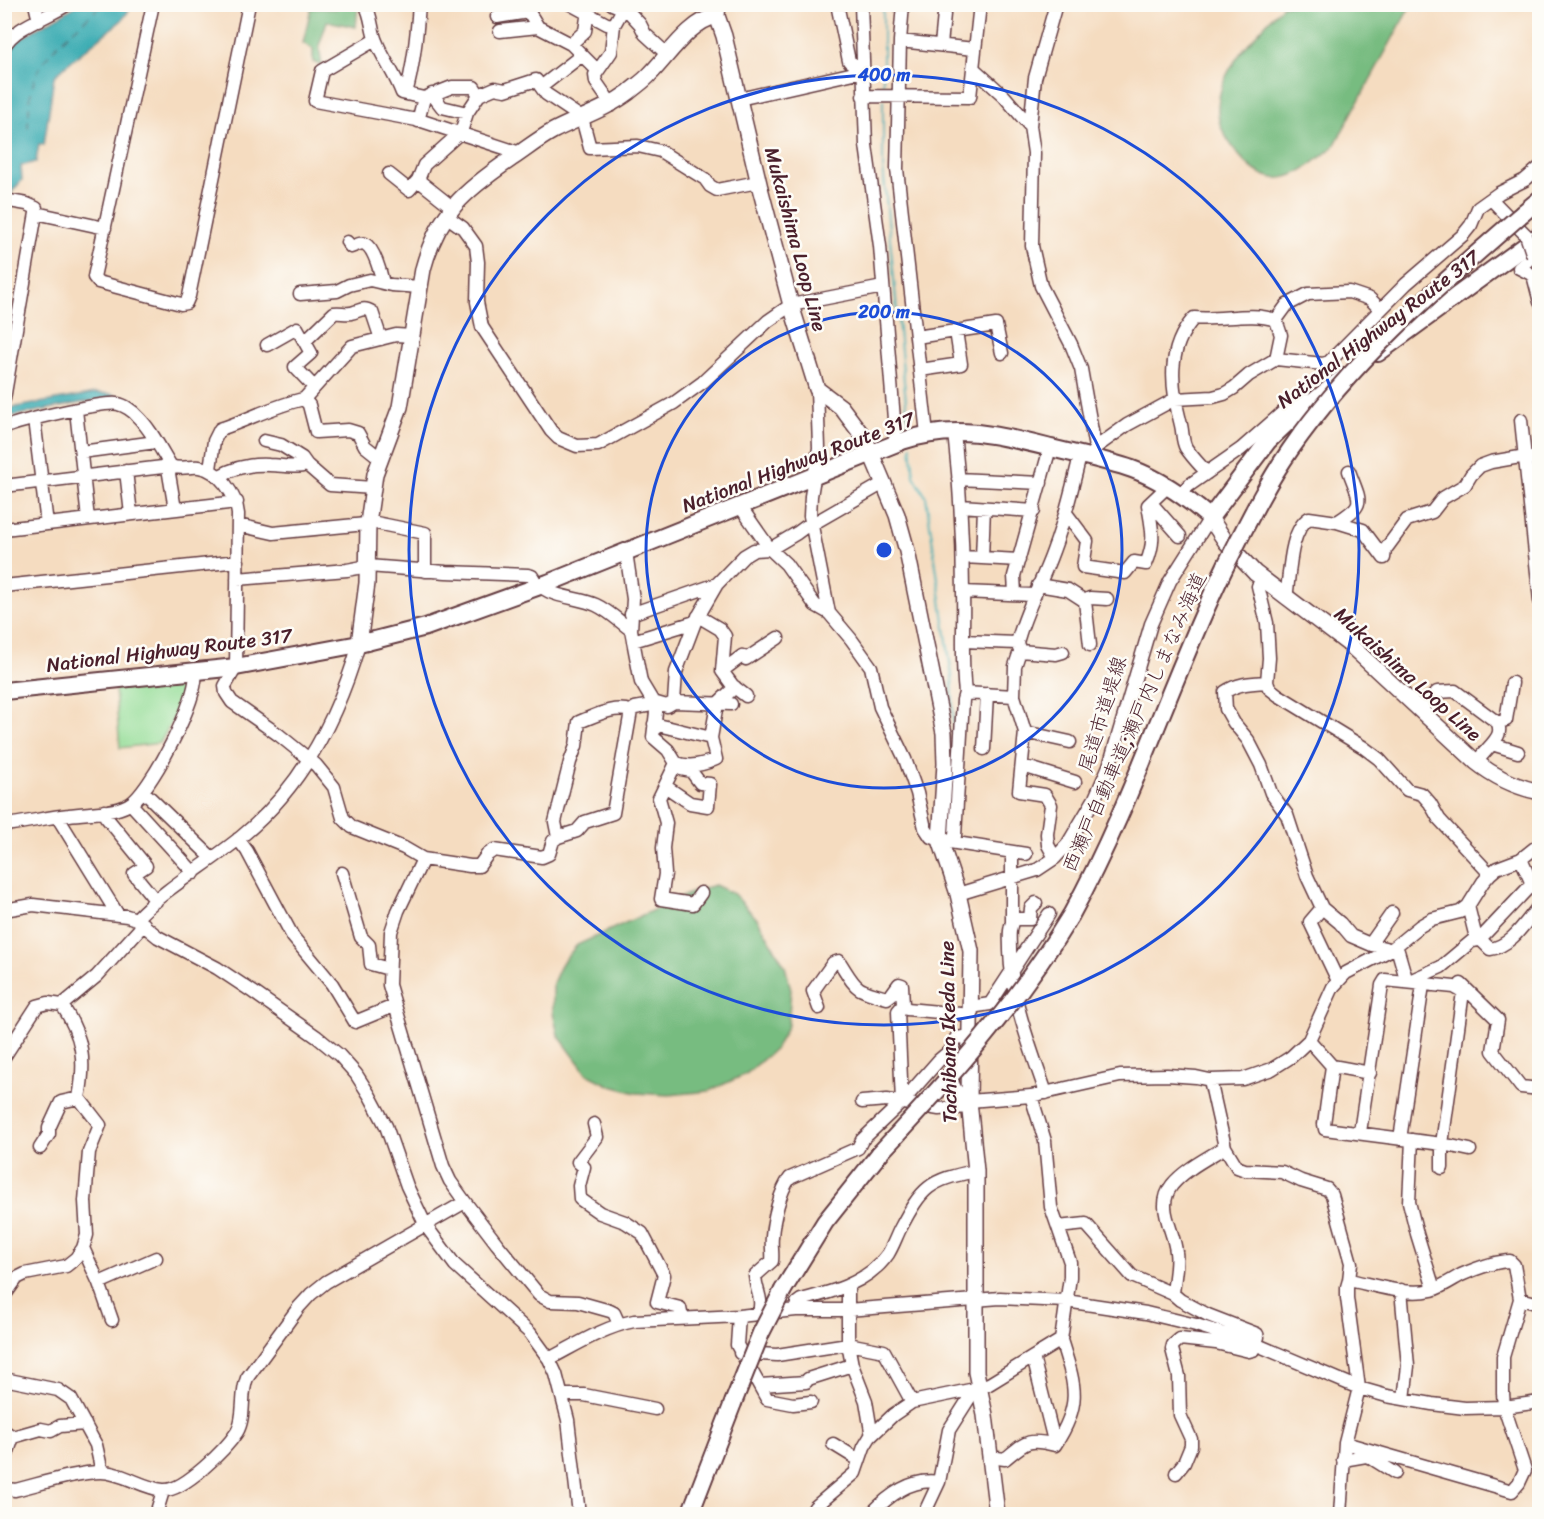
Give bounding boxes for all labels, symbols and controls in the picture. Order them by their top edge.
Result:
text: 400 m [857,59,910,91]
street label: Mukaishima Loop Line [754,143,837,335]
street label: National Highway Route 317 [1269,240,1489,418]
text: 200 m [857,296,910,328]
street label: National Highway Route 317 [677,401,921,523]
centre of rings [874,540,894,560]
street label: 西瀬戸自動車道;瀬戸内しまなみ海道 [1052,566,1217,878]
street label: Mukaishima Loop Line [1326,598,1490,751]
street label: National Highway Route 317 [44,618,295,683]
street label: 尾道市道堤線 [1068,652,1137,777]
street label: Tachibana Ikeda Line [929,940,968,1124]

